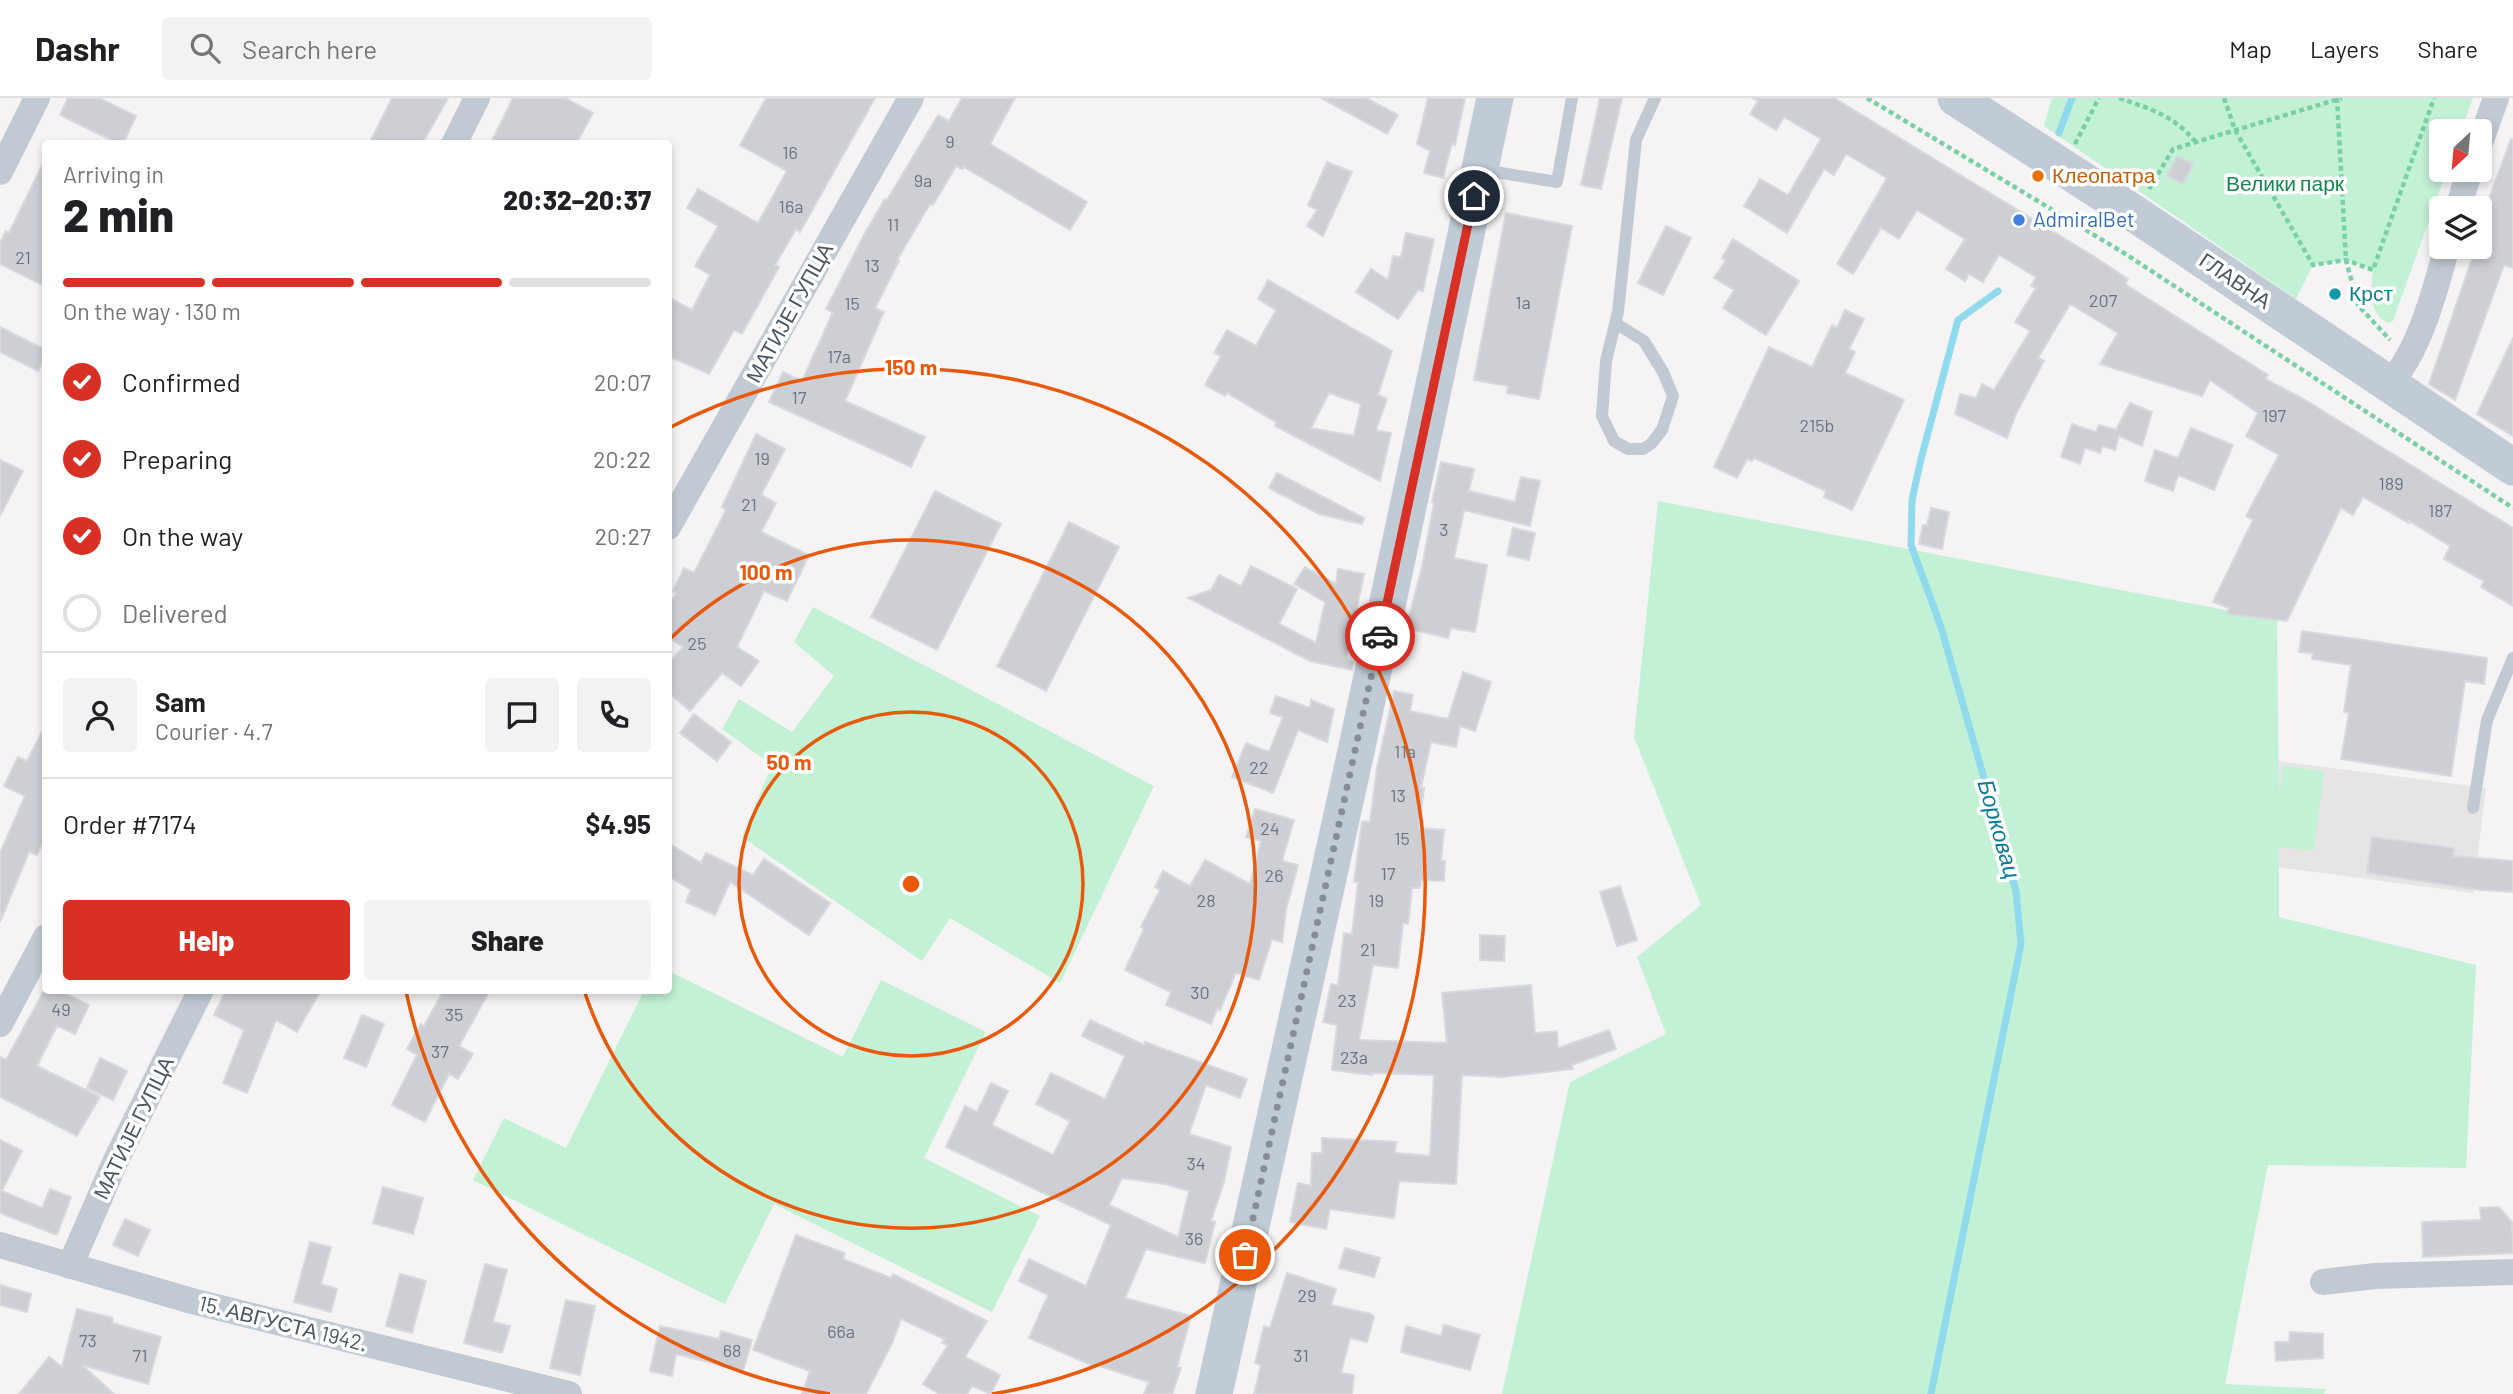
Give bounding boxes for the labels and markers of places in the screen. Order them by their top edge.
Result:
place label: Клеопатра [2052,162,2156,187]
pin [1444,166,1504,226]
marker: Клеопатра [2030,168,2046,184]
place label: AdmiralBet [2033,206,2135,231]
marker: AdmiralBet [2011,212,2027,228]
place label: Крст [2349,280,2393,305]
marker: Крст [2327,286,2343,302]
centre of rings [899,872,923,896]
pin [1215,1225,1275,1285]

